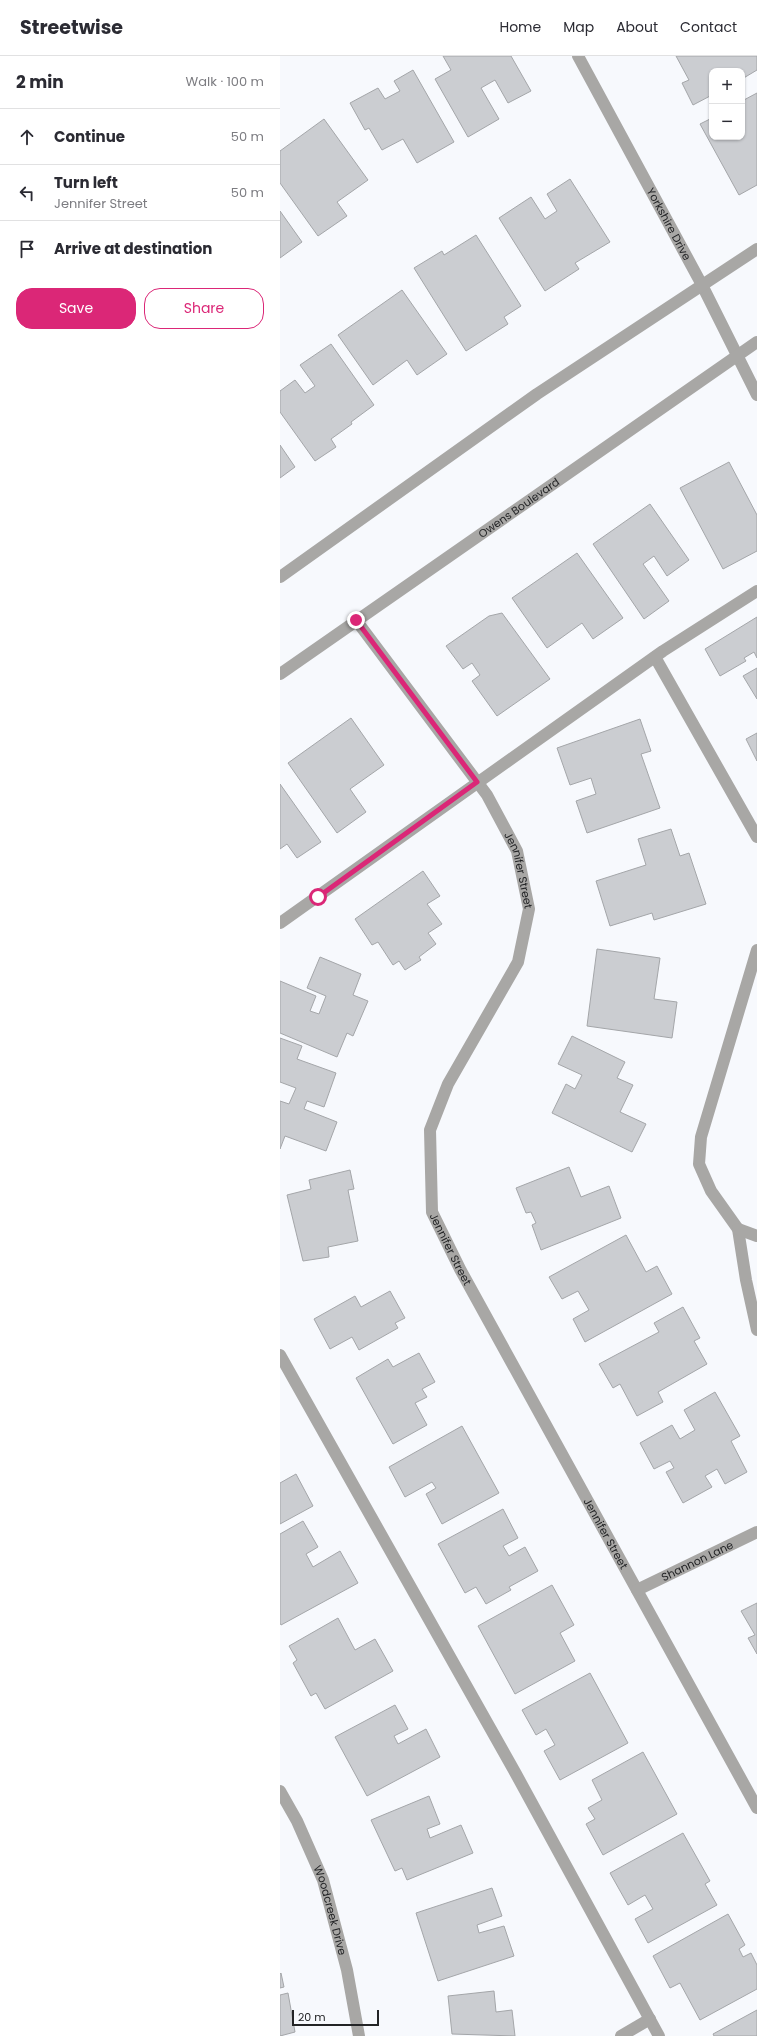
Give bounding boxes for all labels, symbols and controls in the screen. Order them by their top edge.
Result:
text: Streetwise [20,14,123,41]
text: Home [499,17,541,37]
text: Map [563,17,594,37]
text: About [616,17,658,37]
text: Contact [680,17,737,37]
map controls [709,68,745,140]
button: + [709,68,745,104]
text: 2 min [16,70,64,94]
text: Walk · 100 m [186,72,264,91]
button: − [709,104,745,140]
icon: ahead [16,126,38,148]
text: Continue [54,126,125,147]
text: 50 m [231,127,264,146]
text: Turn left [54,172,118,193]
icon: left [16,182,38,204]
text: 50 m [231,183,264,202]
street label: Yorkshire Drive [643,185,695,263]
text: Jennifer Street [54,194,148,213]
icon: arrive [16,238,38,260]
text: Arrive at destination [54,238,212,259]
button: Save [16,288,136,329]
button: Share [144,288,264,329]
street label: Owens Boulevard [475,474,563,542]
route end [347,611,365,629]
street label: Jennifer Street [500,829,537,910]
route start [309,888,327,906]
street label: Jennifer Street [426,1210,475,1288]
street label: Jennifer Street [580,1495,632,1572]
street label: Shannon Lane [659,1537,736,1585]
street label: Woodcreek Drive [309,1863,351,1957]
scale bar [292,2008,379,2027]
text: 20 m [298,2009,326,2025]

